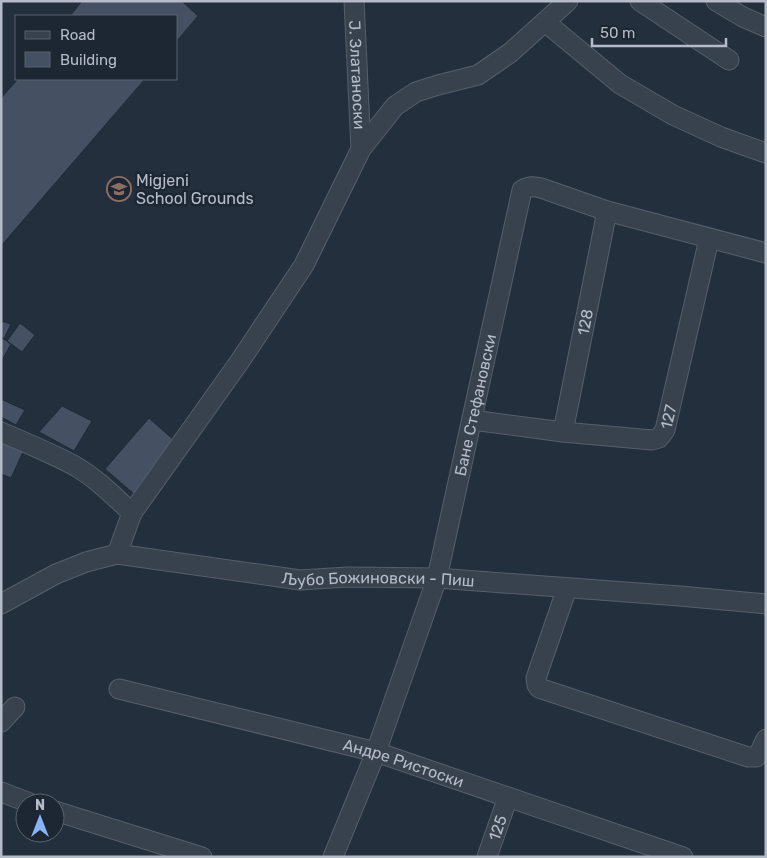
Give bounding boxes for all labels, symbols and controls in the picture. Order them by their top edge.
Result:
legend [15,15,178,80]
scale bar [592,15,726,47]
street label: Ј. Златаноски [345,20,369,130]
text: 50 m [600,24,635,42]
text: Road [60,26,96,44]
text: Building [60,51,117,69]
place label: Migjeni School Grounds [136,171,254,208]
school or university icon: Migjeni School Grounds [106,176,132,202]
street label: 128 [573,307,597,337]
street label: Бане Стефановски [451,332,500,478]
street label: 127 [657,403,681,431]
street label: Љубо Божиновски - Пиш [280,568,475,591]
street label: Андре Ристоски [341,735,466,791]
north arrow [15,793,65,843]
text: N [35,797,45,814]
street label: 125 [484,813,511,843]

